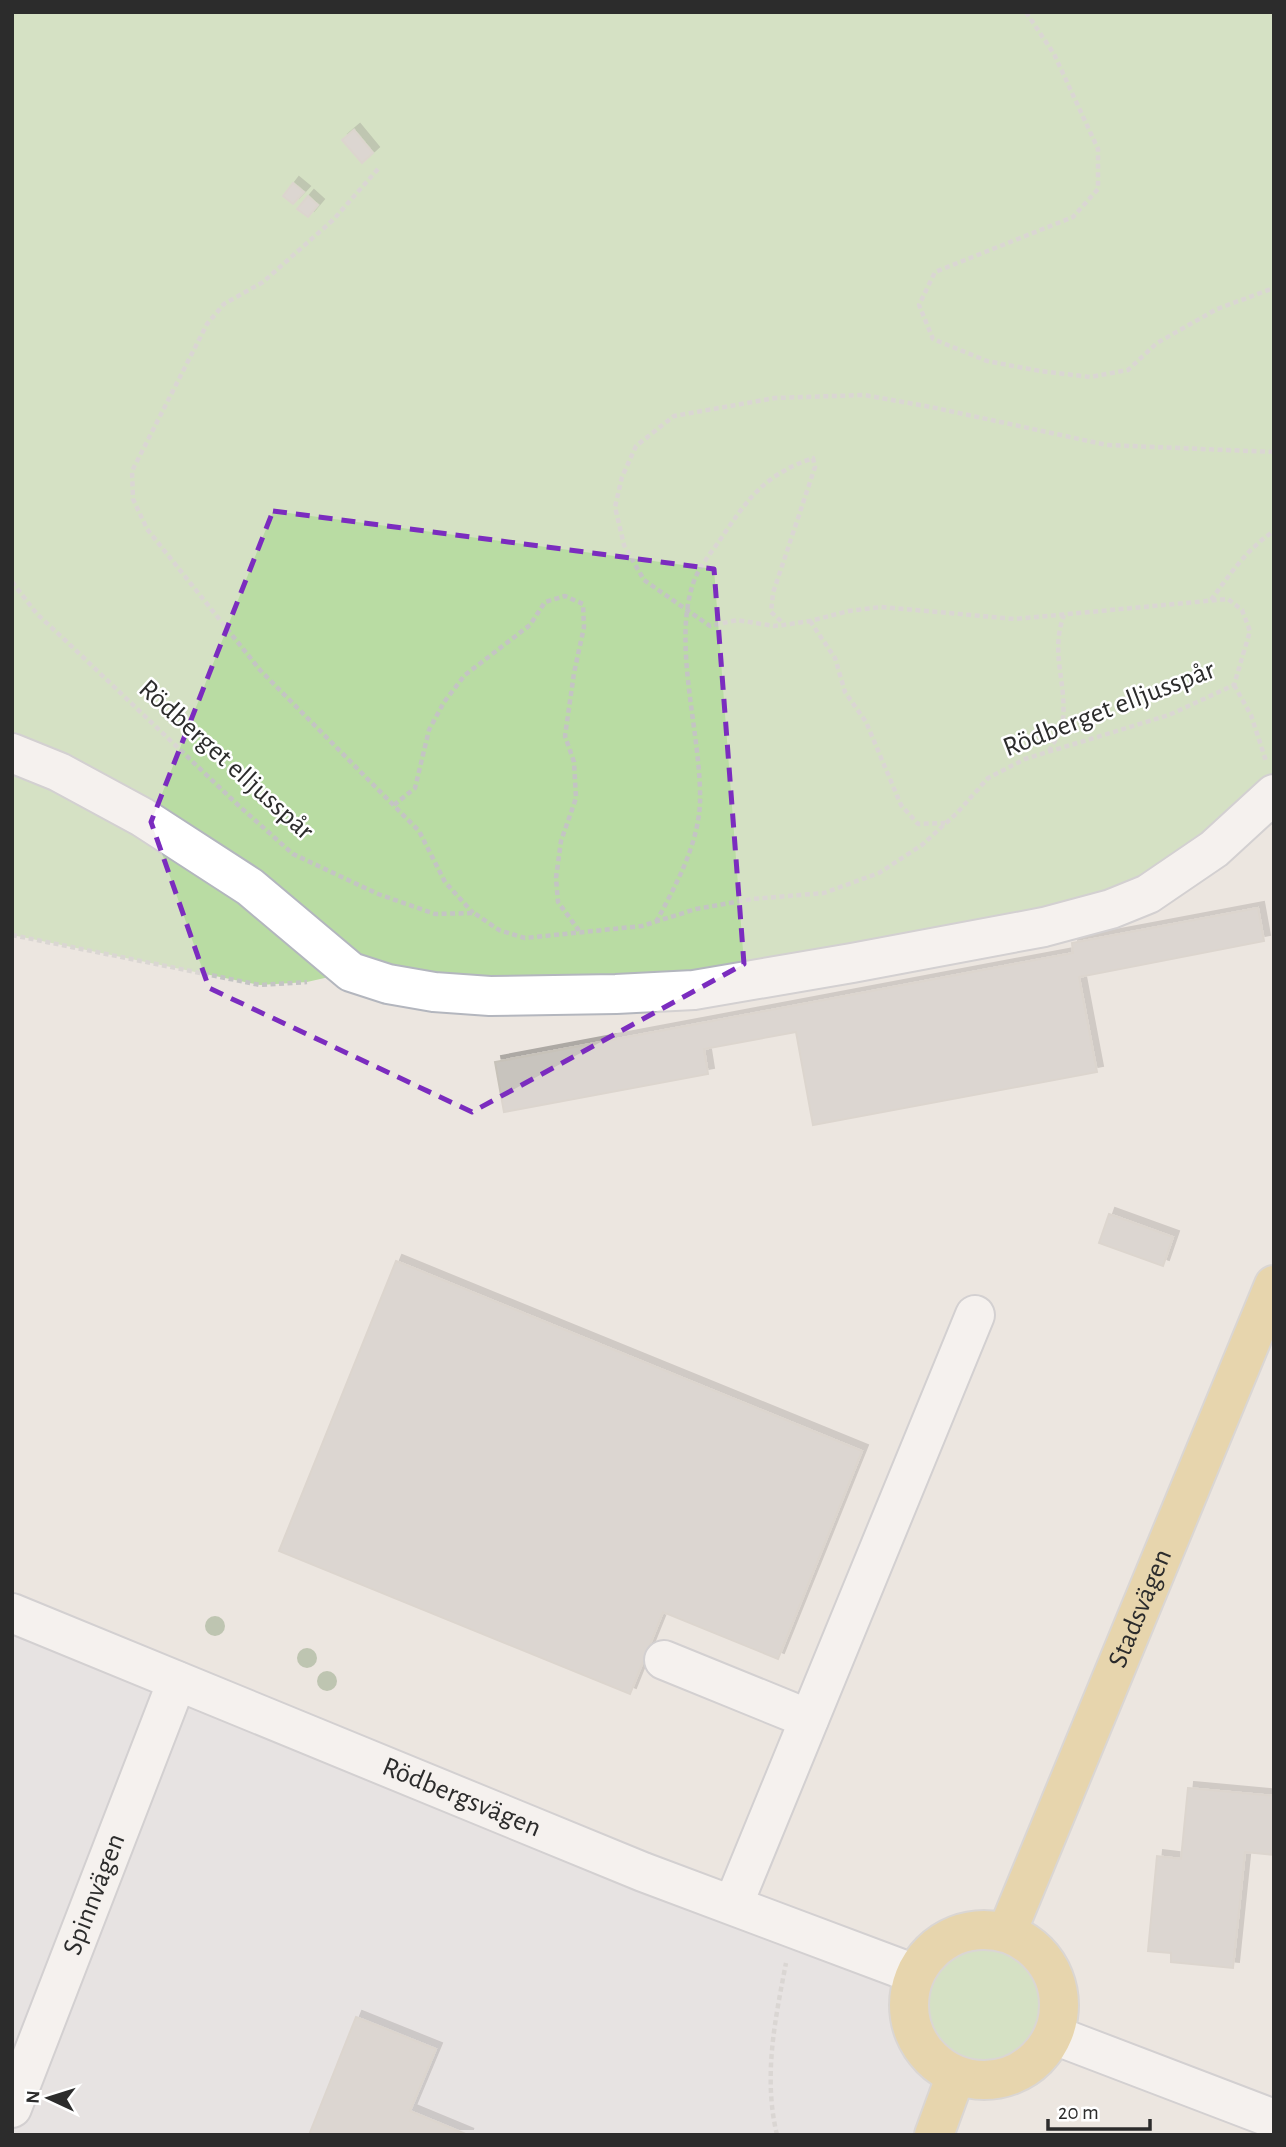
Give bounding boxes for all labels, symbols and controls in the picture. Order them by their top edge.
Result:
street label: Rödberget elljusspår [999,656,1219,762]
street label: Rödberget elljusspår [133,675,319,845]
street label: Stadsvägen [1104,1545,1177,1672]
street label: Rödbergsvägen [378,1753,545,1842]
street label: Spinnvägen [58,1830,131,1959]
north arrow [14,2063,84,2133]
scale bar [1048,2088,1150,2132]
text: N [24,2090,43,2104]
text: 20 m [1058,2102,1099,2123]

